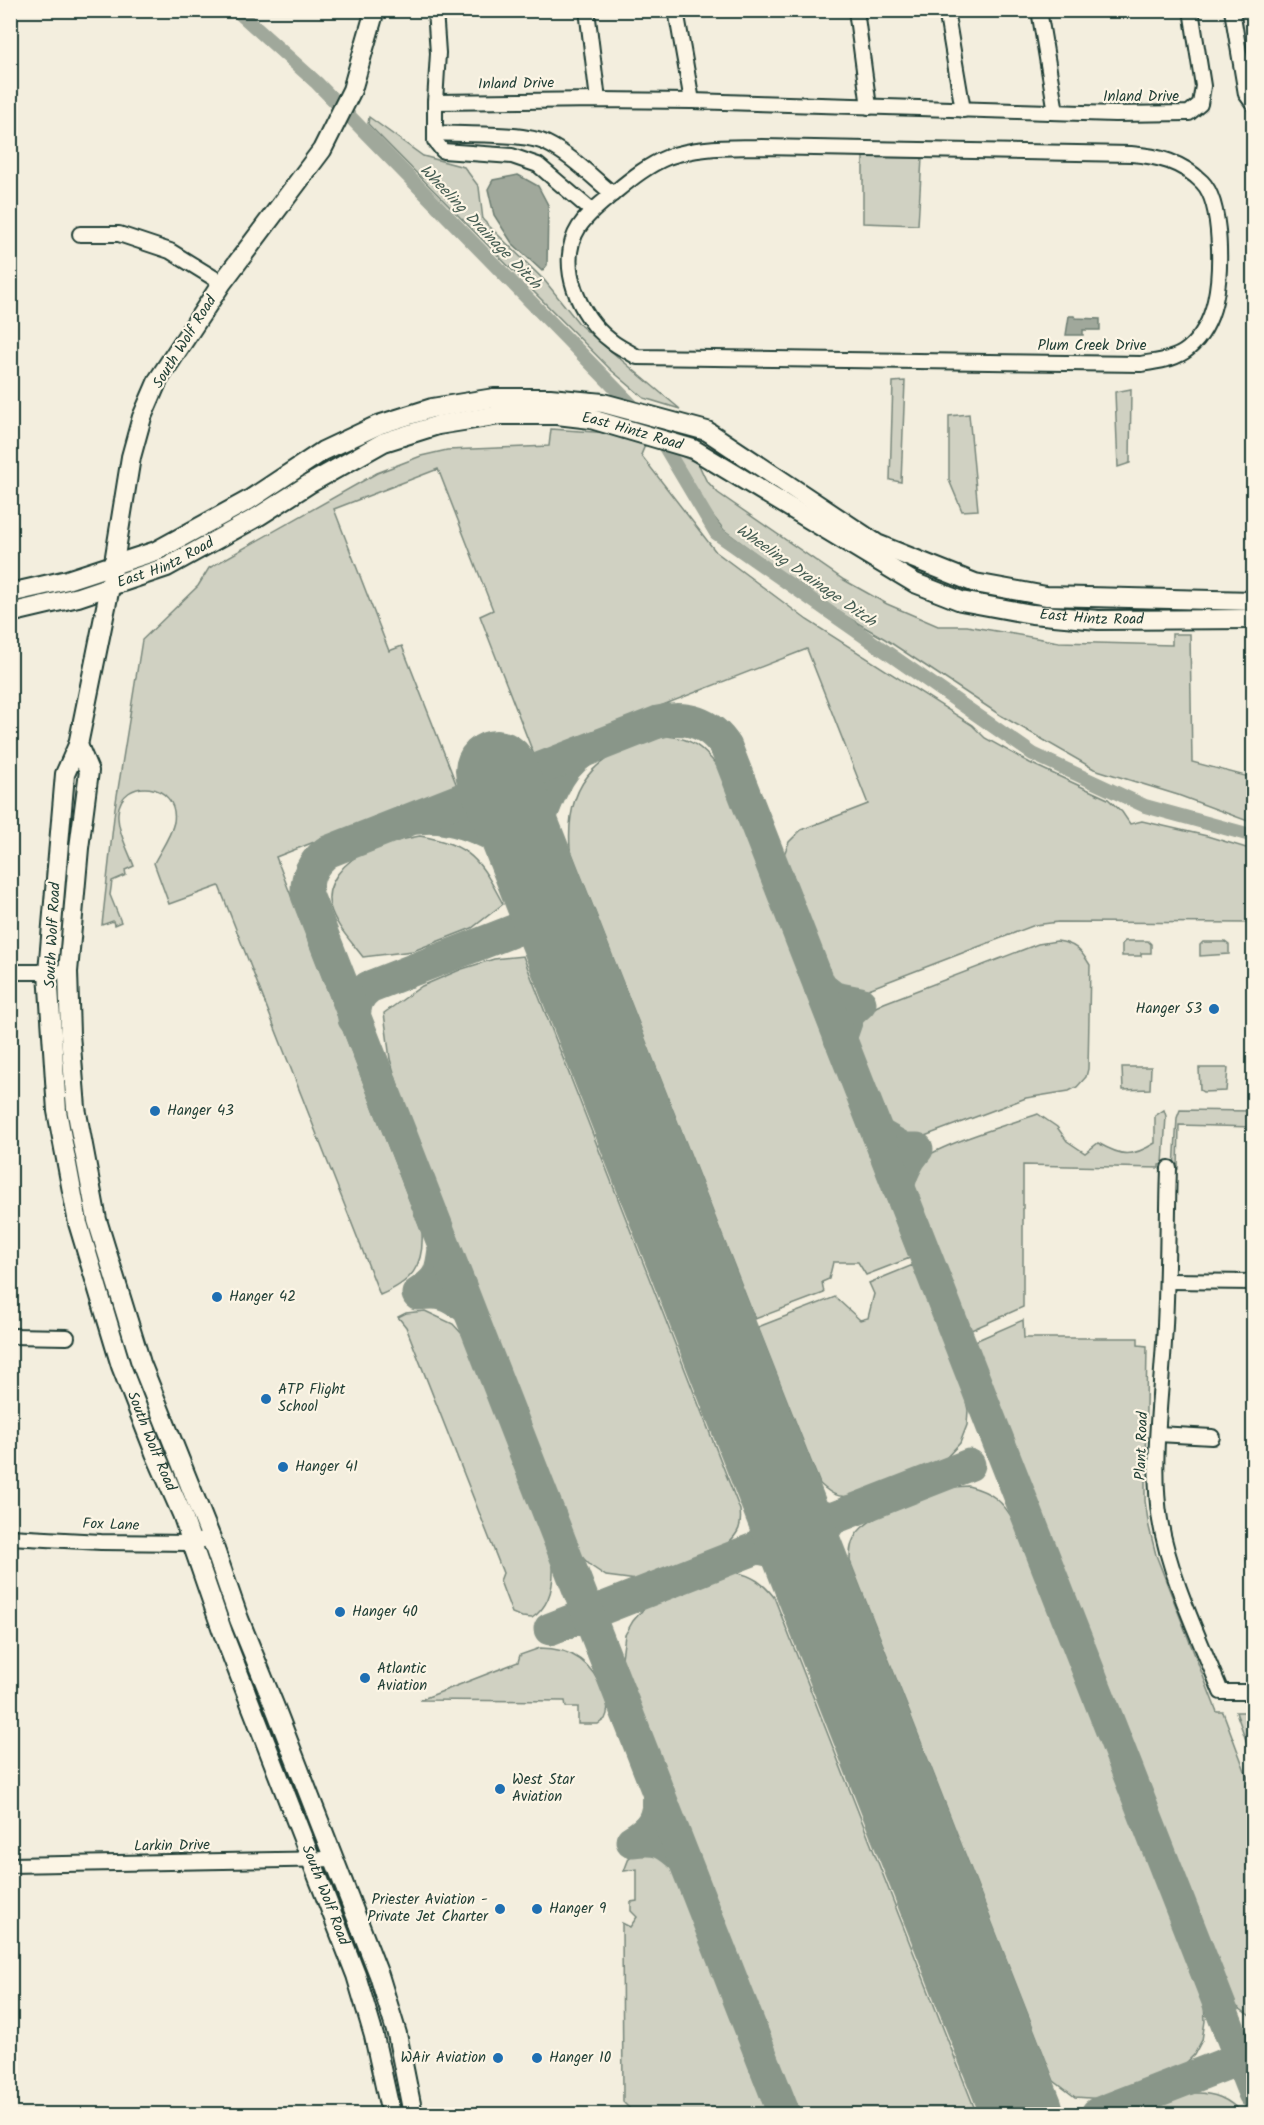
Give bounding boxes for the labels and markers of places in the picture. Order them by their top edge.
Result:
place label: Hanger 53 [1135,997,1202,1021]
marker: Hanger 53 [1207,1002,1221,1016]
place label: Hanger 43 [167,1099,234,1123]
marker: Hanger 43 [148,1104,162,1118]
place label: Hanger 42 [229,1285,296,1309]
marker: Hanger 42 [210,1290,224,1304]
place label: ATP Flight School [278,1378,346,1419]
marker: ATP Flight School [259,1392,273,1406]
place label: Hanger 41 [295,1455,358,1479]
marker: Hanger 41 [276,1460,290,1474]
place label: Hanger 40 [352,1600,418,1624]
marker: Hanger 40 [333,1605,347,1619]
place label: Atlantic Aviation [377,1657,427,1698]
marker: Atlantic Aviation [358,1671,372,1685]
place label: West Star Aviation [512,1768,575,1809]
marker: West Star Aviation [493,1782,507,1796]
place label: Priester Aviation - Private Jet Charter [367,1888,489,1929]
place label: Hanger 9 [549,1897,607,1921]
marker: Priester Aviation - Private Jet Charter [493,1902,507,1916]
marker: Hanger 9 [530,1902,544,1916]
place label: WAir Aviation [400,2046,486,2070]
place label: Hanger 10 [549,2046,612,2070]
marker: WAir Aviation [491,2051,505,2065]
marker: Hanger 10 [530,2051,544,2065]

